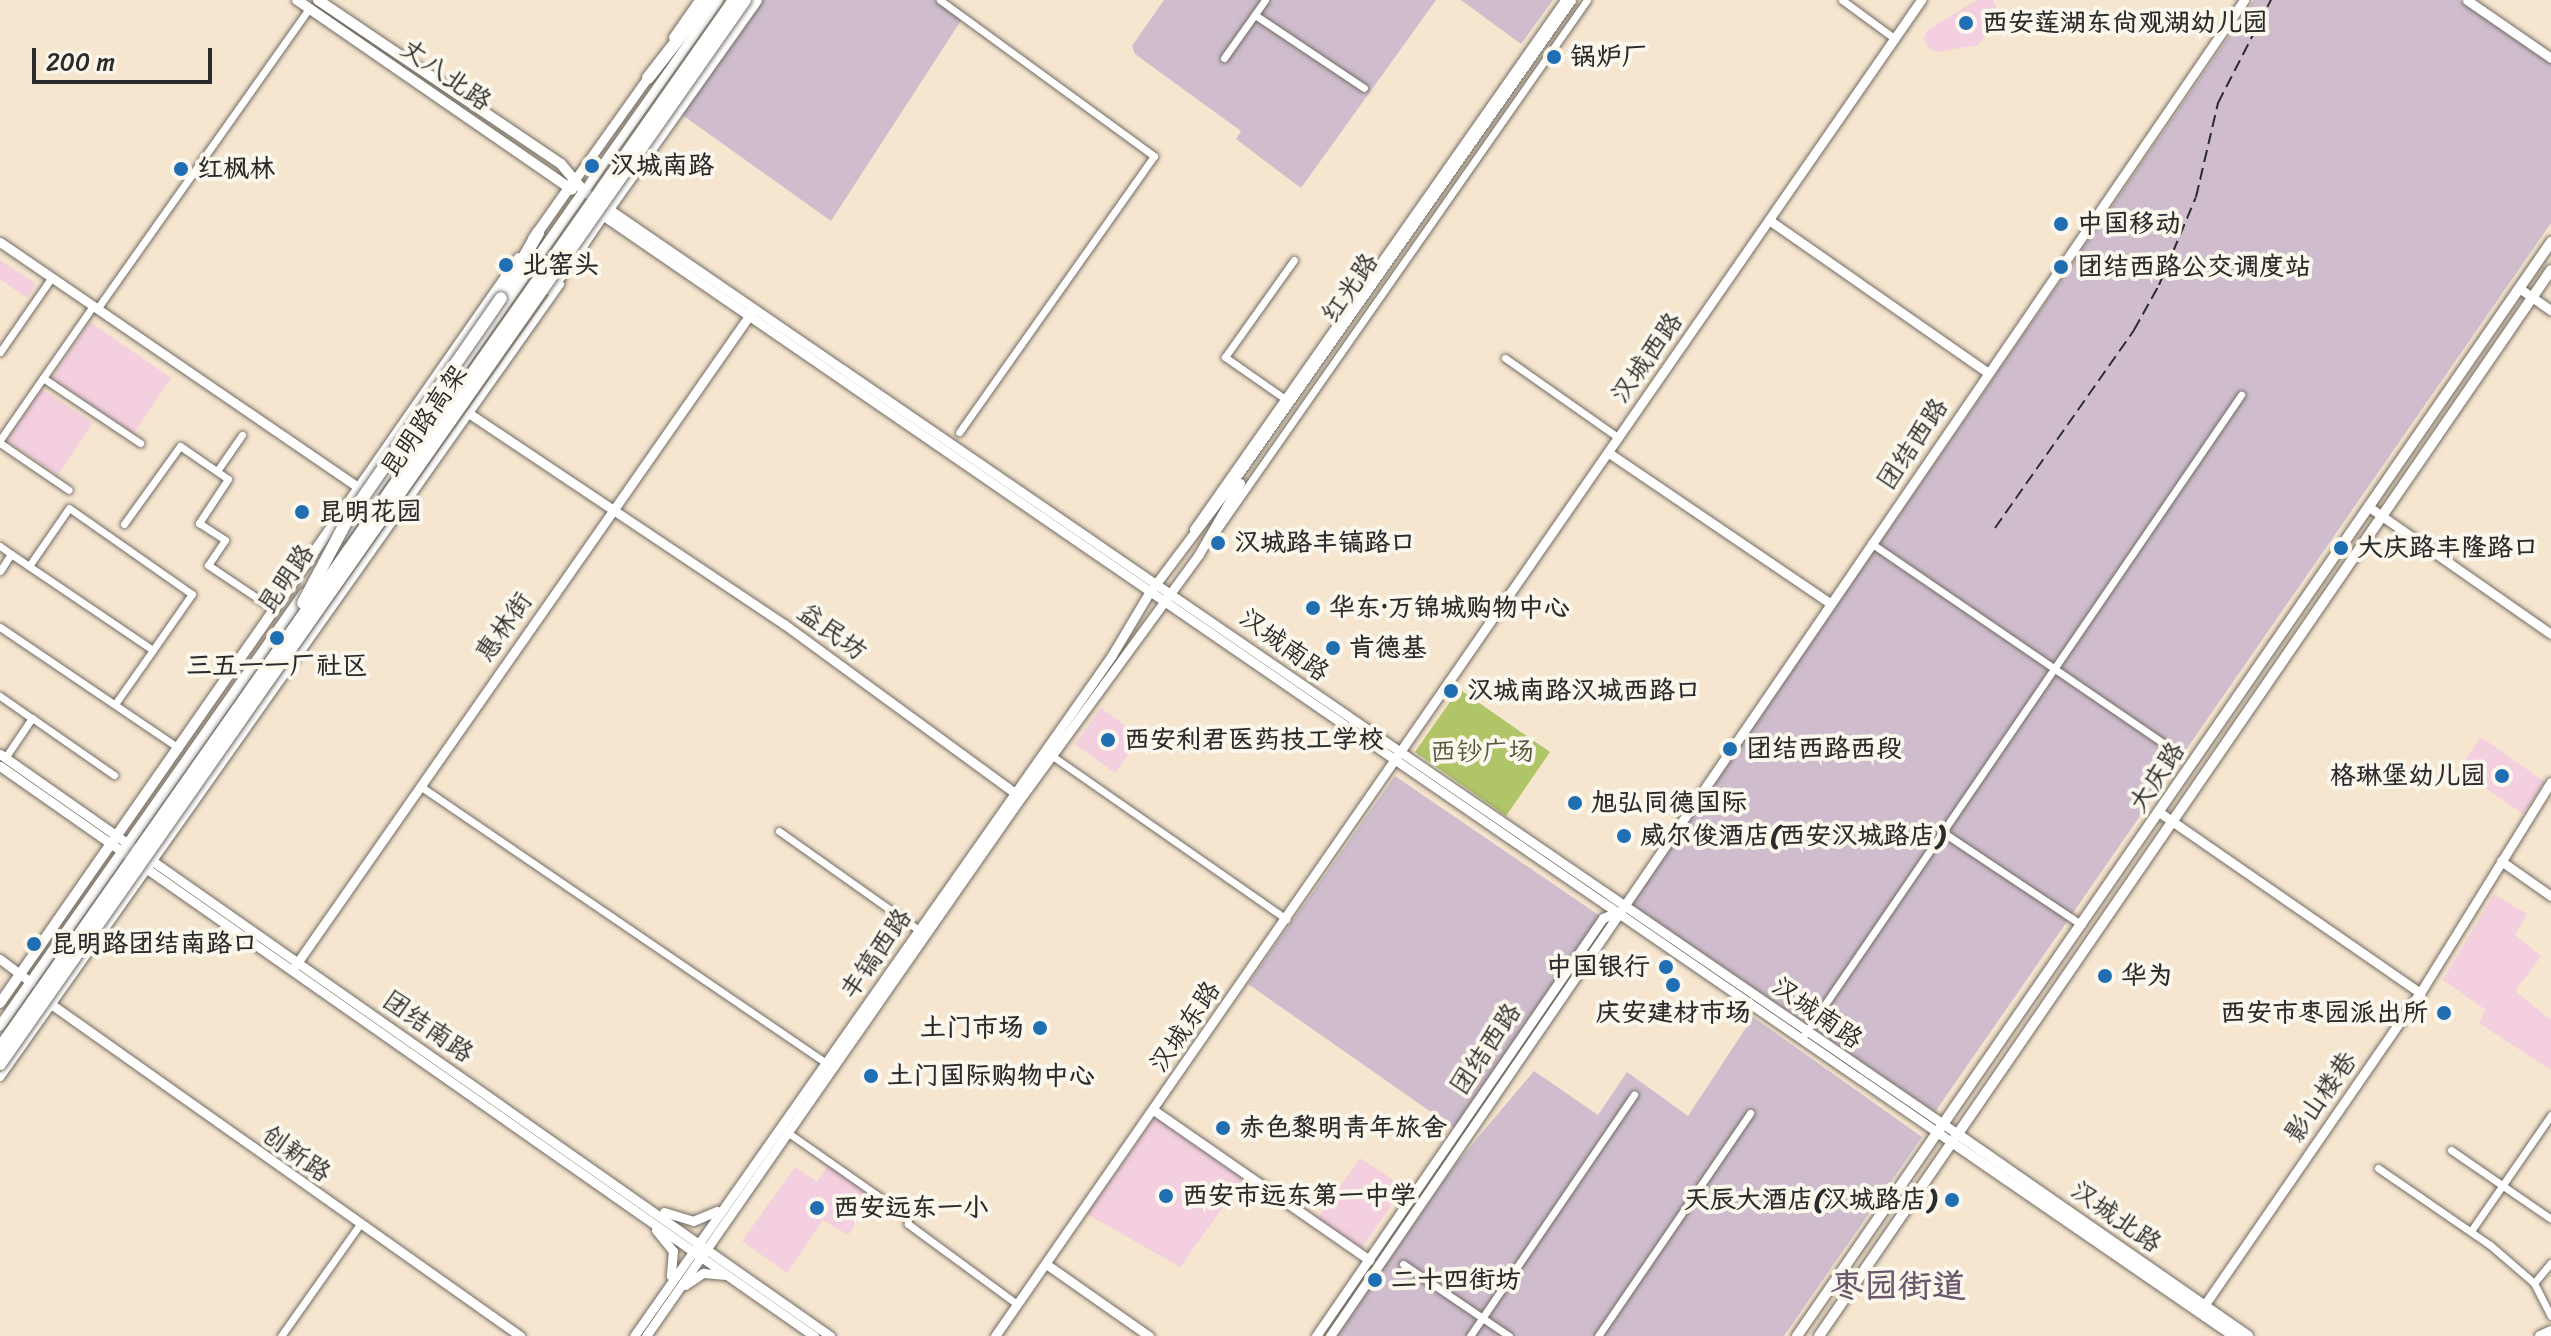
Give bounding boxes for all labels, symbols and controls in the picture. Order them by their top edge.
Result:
place label: 西安莲湖东尚观湖幼儿园 [1982,7,2268,39]
marker: 西安莲湖东尚观湖幼儿园 [1957,14,1975,32]
scale bar [36,32,216,82]
street label: 丈八北路 [394,32,498,118]
text: 200 m [46,41,115,83]
place label: 锅炉厂 [1570,41,1648,73]
marker: 锅炉厂 [1545,48,1563,66]
place label: 汉城南路 [610,150,714,182]
place label: 红枫林 [197,153,275,185]
marker: 汉城南路 [581,155,603,177]
marker: 红枫林 [172,160,190,178]
place label: 中国移动 [2077,208,2181,240]
marker: 中国移动 [2052,215,2070,233]
street label: 红光路 [1315,247,1385,329]
place label: 北窑头 [522,249,600,281]
place label: 团结西路公交调度站 [2077,251,2311,283]
marker: 北窑头 [497,256,515,274]
marker: 团结西路公交调度站 [2052,258,2070,276]
street label: 汉城西路 [1604,306,1690,410]
street label: 昆明路高架 [374,359,474,483]
street label: 团结西路 [1871,392,1955,496]
place label: 昆明花园 [318,496,422,528]
marker: 昆明花园 [293,503,311,521]
place label: 汉城路丰镐路口 [1234,527,1416,559]
place label: 大庆路丰隆路口 [2357,532,2539,564]
marker: 汉城路丰镐路口 [1209,534,1227,552]
street label: 昆明路 [251,538,321,620]
marker: 大庆路丰隆路口 [2332,539,2350,557]
street label: 惠林街 [469,586,539,668]
place label: 华东·万锦城购物中心 [1329,592,1570,624]
street label: 益民坊 [791,596,873,668]
marker: 华东·万锦城购物中心 [1304,599,1322,617]
street label: 汉城南路 [1233,602,1335,688]
marker: 三五一一厂社区 [268,629,286,647]
place label: 肯德基 [1349,632,1427,664]
marker: 肯德基 [1324,639,1342,657]
place label: 三五一一厂社区 [186,650,368,682]
place label: 汉城南路汉城西路口 [1467,675,1701,707]
marker: 汉城南路汉城西路口 [1442,682,1460,700]
place label: 西安利君医药技工学校 [1124,724,1384,756]
marker: 西安利君医药技工学校 [1099,731,1117,749]
place label: 团结西路西段 [1746,733,1902,765]
park label: 西钞广场 [1430,736,1534,768]
street label: 大庆路 [2122,736,2192,818]
marker: 团结西路西段 [1721,740,1739,758]
place label: 格琳堡幼儿园 [2330,760,2486,792]
marker: 格琳堡幼儿园 [2493,767,2511,785]
place label: 旭弘同德国际 [1591,787,1747,819]
marker: 旭弘同德国际 [1566,794,1584,812]
place label: 威尔俊酒店(西安汉城路店) [1640,820,1944,852]
marker: 威尔俊酒店(西安汉城路店) [1615,827,1633,845]
street label: 丰镐西路 [833,902,919,1006]
place label: 昆明路团结南路口 [50,928,258,960]
marker: 昆明路团结南路口 [25,935,43,953]
place label: 中国银行 [1546,951,1650,983]
marker: 中国银行 [1657,958,1675,976]
place label: 华为 [2121,960,2173,992]
marker: 华为 [2096,967,2114,985]
street label: 汉城南路 [1765,970,1869,1056]
street label: 汉城东路 [1143,975,1227,1079]
marker: 庆安建材市场 [1664,976,1682,994]
street label: 团结南路 [376,984,480,1070]
street label: 团结西路 [1444,997,1528,1101]
place label: 庆安建材市场 [1595,997,1751,1029]
place label: 西安市枣园派出所 [2220,997,2428,1029]
marker: 西安市枣园派出所 [2435,1004,2453,1022]
place label: 土门市场 [920,1012,1024,1044]
marker: 土门市场 [1031,1019,1049,1037]
street label: 影山楼巷 [2278,1045,2364,1149]
place label: 土门国际购物中心 [887,1060,1095,1092]
marker: 土门国际购物中心 [862,1067,880,1085]
place label: 赤色黎明青年旅舍 [1239,1112,1447,1144]
street label: 创新路 [255,1119,337,1189]
marker: 赤色黎明青年旅舍 [1214,1119,1232,1137]
street label: 汉城北路 [2064,1174,2168,1260]
place label: 西安市远东第一中学 [1182,1180,1416,1212]
place label: 天辰大酒店(汉城路店) [1684,1184,1936,1216]
marker: 西安市远东第一中学 [1157,1187,1175,1205]
marker: 天辰大酒店(汉城路店) [1943,1191,1961,1209]
place label: 西安远东一小 [833,1192,989,1224]
marker: 西安远东一小 [808,1199,826,1217]
place label: 二十四街坊 [1391,1264,1521,1296]
district label: 枣园街道 [1830,1267,1966,1307]
marker: 二十四街坊 [1366,1271,1384,1289]

